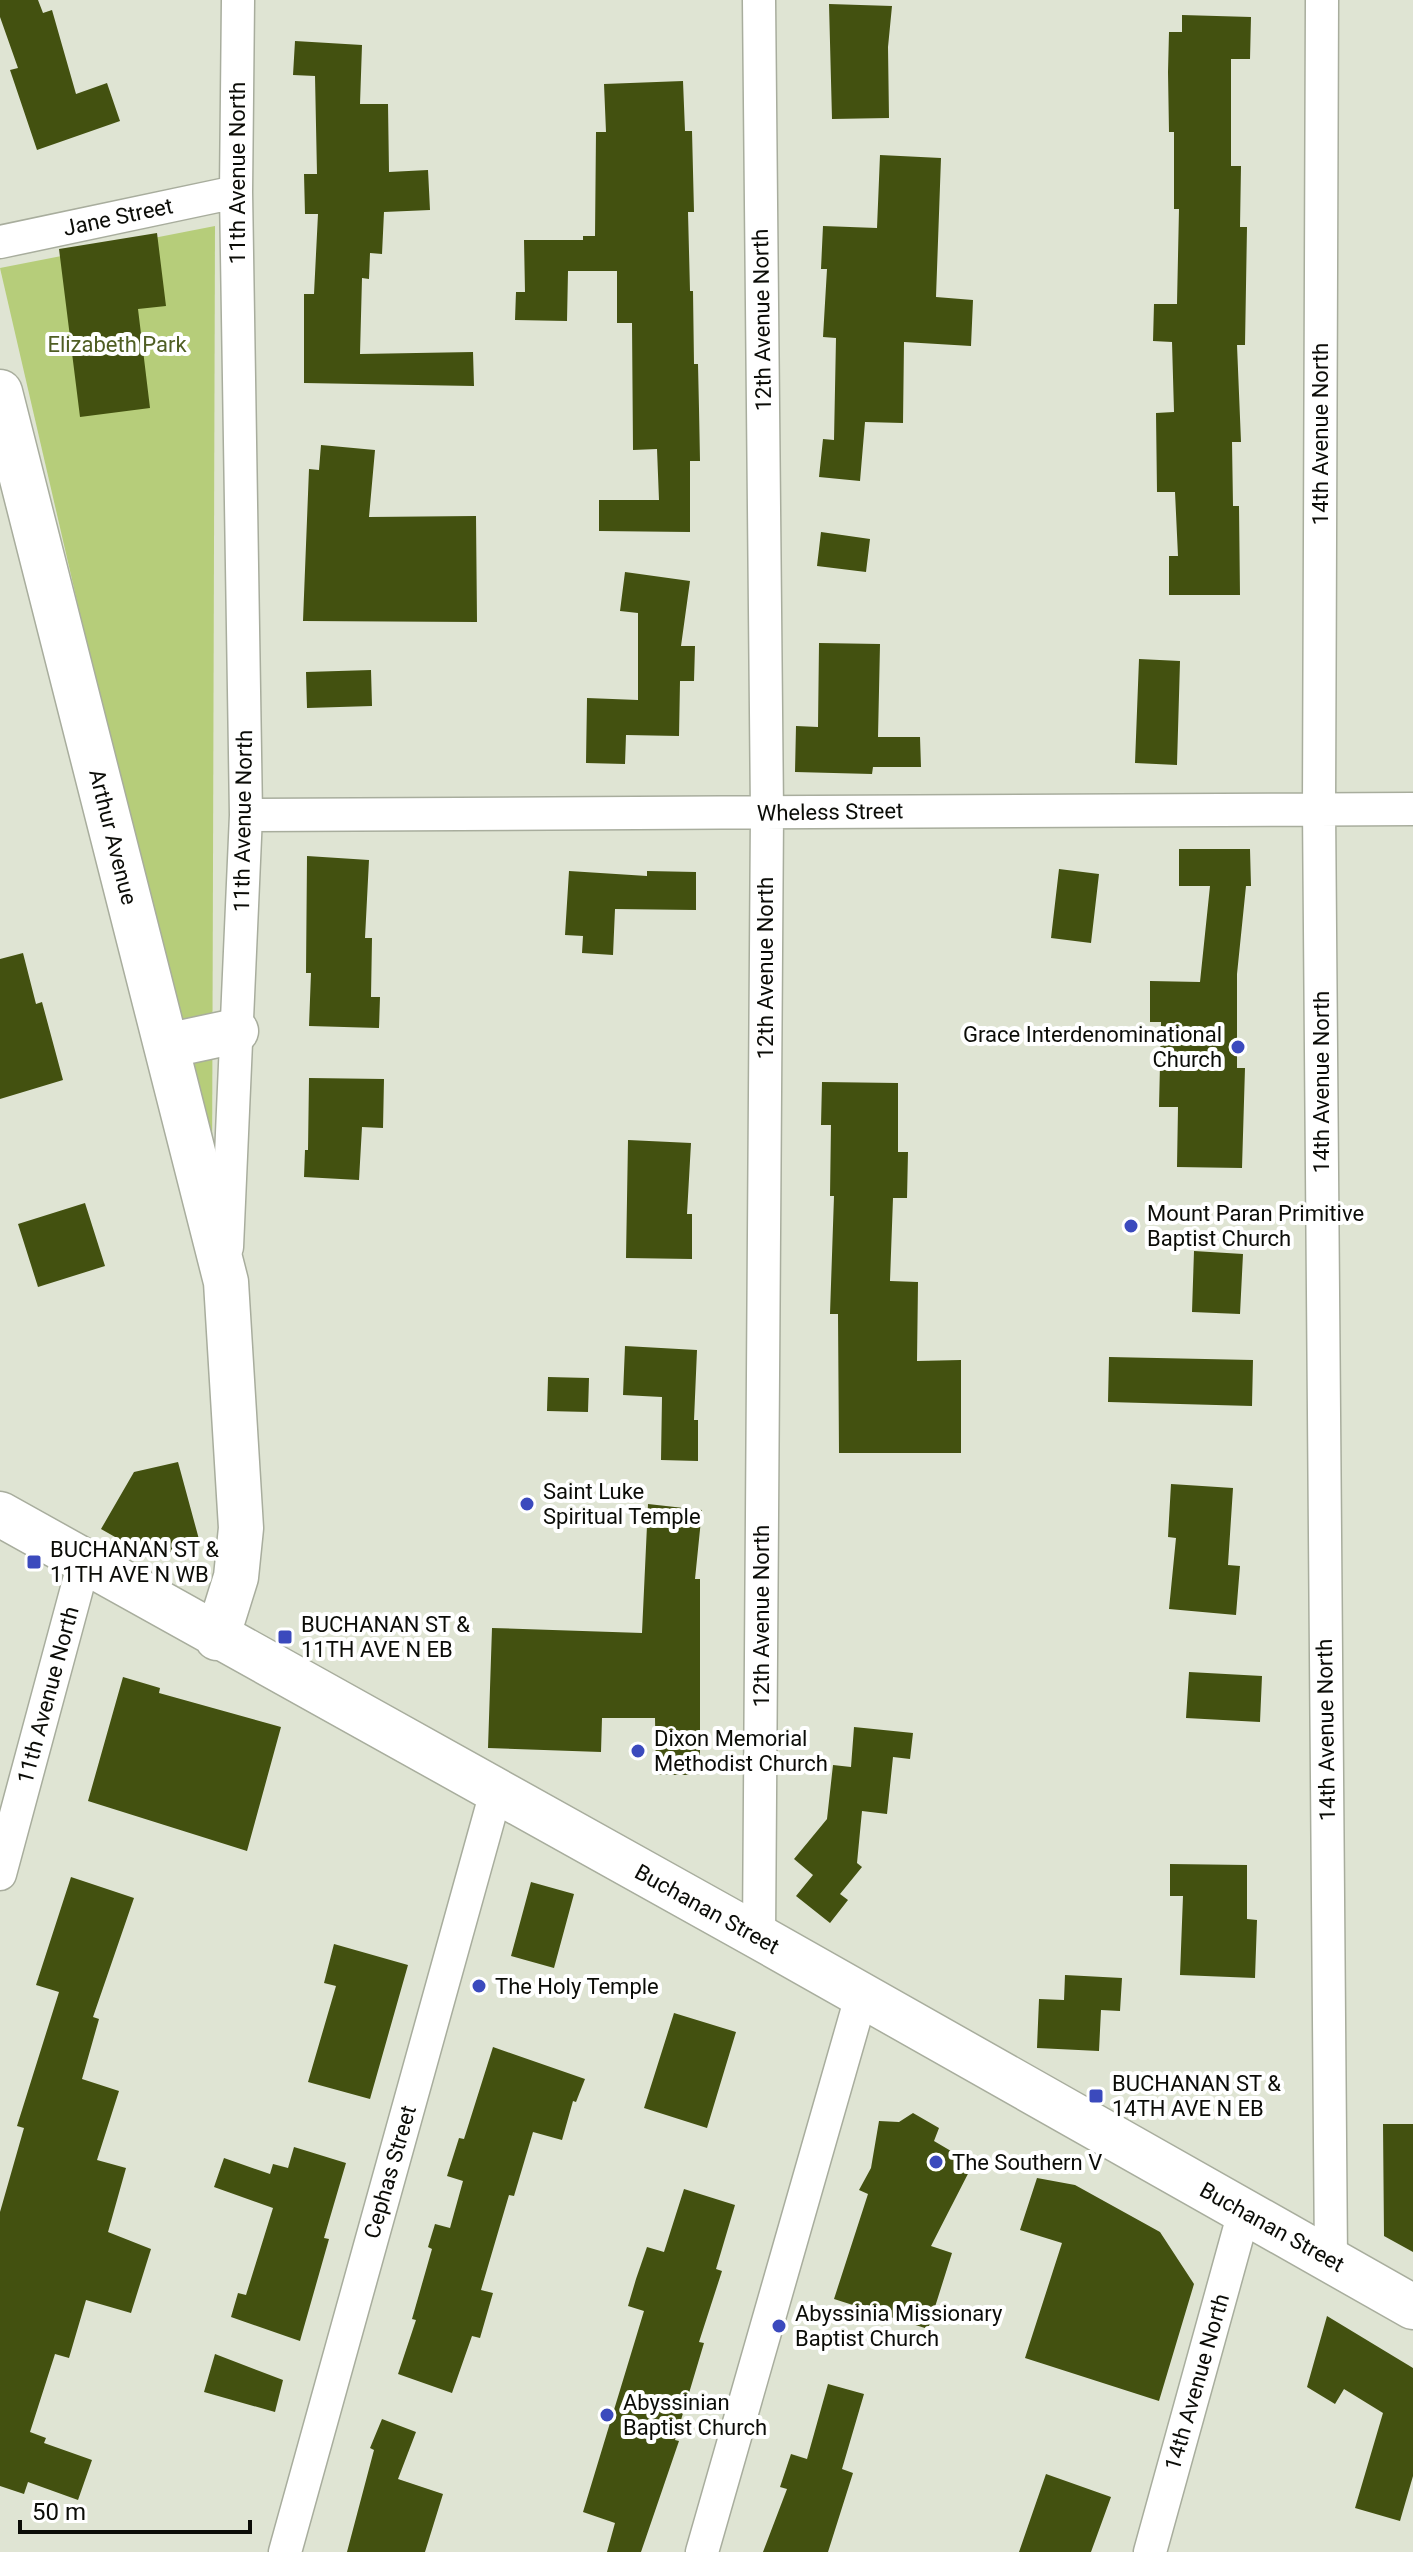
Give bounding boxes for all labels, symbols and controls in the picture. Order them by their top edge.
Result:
street label: 11th Avenue North [225,82,250,264]
street label: Jane Street [61,193,175,241]
street label: 12th Avenue North [748,229,776,411]
park label: Elizabeth Park [47,332,187,357]
street label: 14th Avenue North [1308,343,1333,525]
street label: 11th Avenue North [229,730,257,912]
street label: Arthur Avenue [84,767,142,907]
street label: Wheless Street [757,798,903,826]
street label: 12th Avenue North [753,877,778,1059]
street label: 14th Avenue North [1309,991,1334,1173]
place label: Grace Interdenominational Church [963,1022,1222,1072]
marker: Grace Interdenominational Church [1229,1038,1247,1056]
place label: Mount Paran Primitive Baptist Church [1147,1201,1364,1251]
marker: Mount Paran Primitive Baptist Church [1122,1217,1140,1235]
place label: Saint Luke Spiritual Temple [543,1479,701,1529]
marker: Saint Luke Spiritual Temple [518,1495,536,1513]
street label: 12th Avenue North [749,1525,774,1707]
place label: BUCHANAN ST & 11TH AVE N WB [50,1537,219,1587]
marker: BUCHANAN ST & 11TH AVE N WB [25,1553,43,1571]
street label: 11th Avenue North [12,1604,84,1786]
place label: BUCHANAN ST & 11TH AVE N EB [301,1612,470,1662]
marker: BUCHANAN ST & 11TH AVE N EB [276,1628,294,1646]
street label: 14th Avenue North [1312,1639,1340,1821]
place label: Dixon Memorial Methodist Church [654,1726,828,1776]
marker: Dixon Memorial Methodist Church [629,1742,647,1760]
street label: Buchanan Street [630,1859,784,1959]
place label: The Holy Temple [495,1974,659,1999]
marker: The Holy Temple [470,1977,488,1995]
place label: BUCHANAN ST & 14TH AVE N EB [1112,2071,1281,2121]
marker: BUCHANAN ST & 14TH AVE N EB [1087,2087,1105,2105]
street label: Cephas Street [359,2103,421,2241]
place label: The Southern V [952,2150,1102,2175]
marker: The Southern V [927,2153,945,2171]
street label: Buchanan Street [1195,2177,1349,2277]
street label: 14th Avenue North [1160,2291,1234,2473]
place label: Abyssinia Missionary Baptist Church [795,2301,1003,2351]
marker: Abyssinia Missionary Baptist Church [770,2317,788,2335]
place label: Abyssinian Baptist Church [623,2390,767,2440]
marker: Abyssinian Baptist Church [598,2406,616,2424]
scale bar [20,2484,250,2534]
text: 50 m [32,2498,86,2526]

